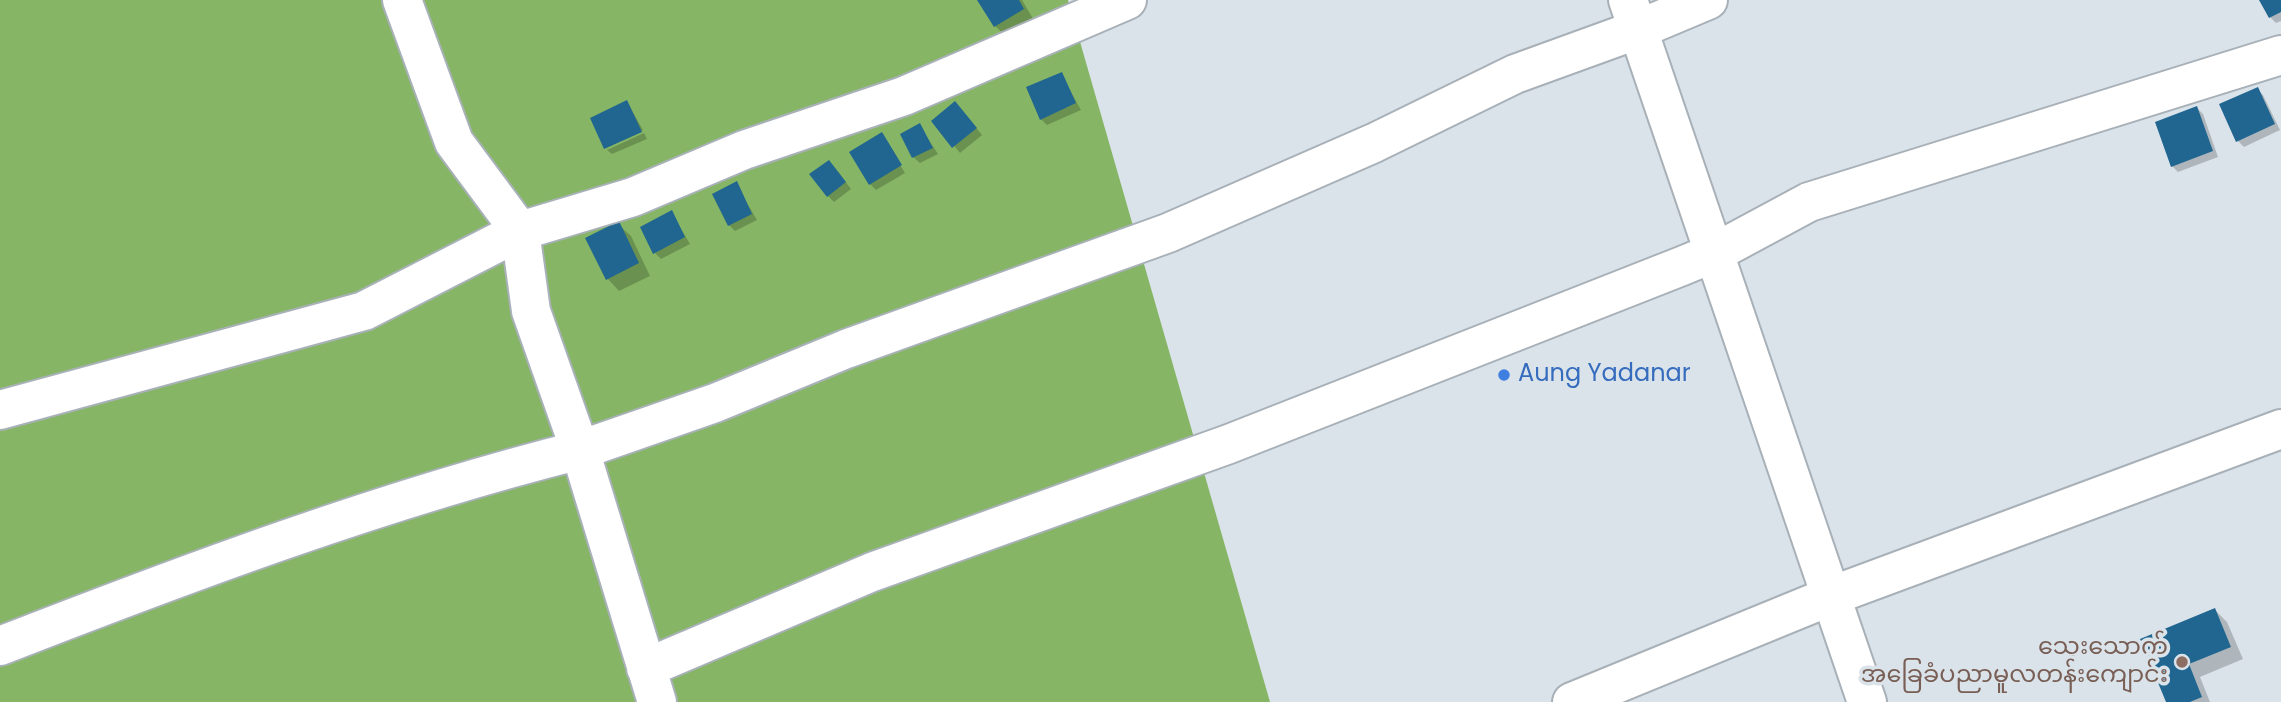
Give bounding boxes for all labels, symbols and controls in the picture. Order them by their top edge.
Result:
place label: Aung Yadanar [1518,361,1691,389]
marker: Aung Yadanar [1496,367,1512,383]
place label: သွေးသောက် အခြေခံပညာမူလတန်းကျောင်း [1861,634,2168,690]
marker: သွေးသောက် အခြေခံပညာမူလတန်းကျောင်း [2174,654,2190,670]

